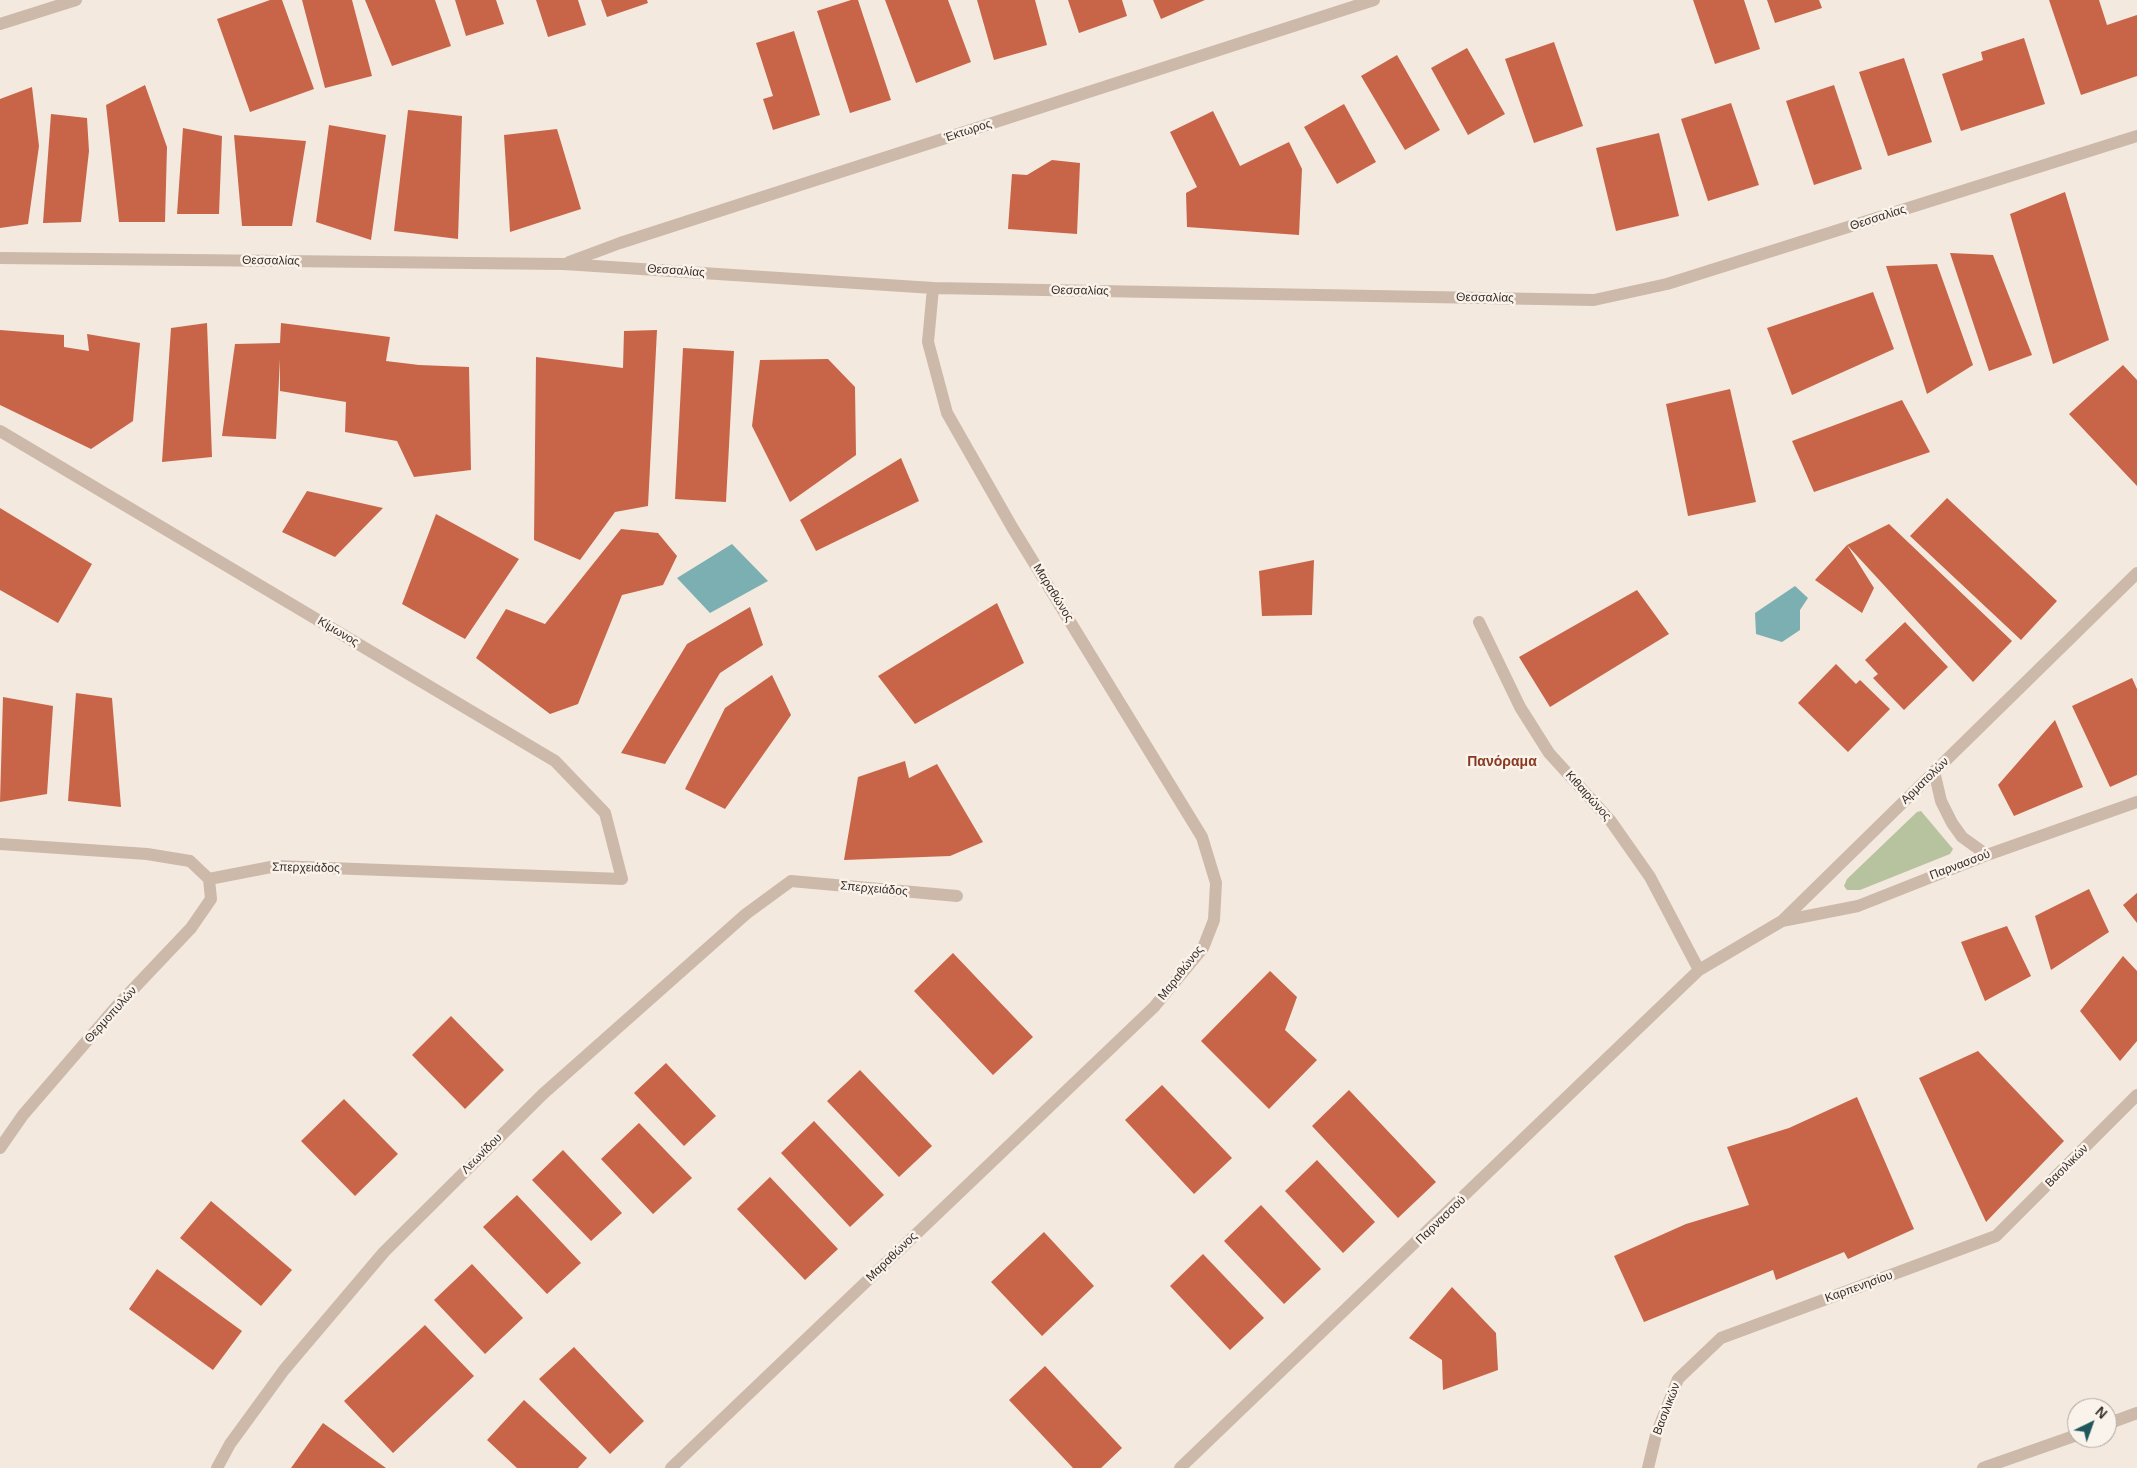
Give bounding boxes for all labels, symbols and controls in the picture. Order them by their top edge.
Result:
street label: Έκτωρος [943,117,993,145]
street label: Θεσσαλίας [1848,202,1908,234]
street label: Θεσσαλίας [242,253,300,269]
street label: Θεσσαλίας [647,262,705,280]
street label: Θεσσαλίας [1051,283,1109,299]
street label: Θεσσαλίας [1456,290,1514,306]
street label: Μαραθώνος [1030,562,1076,624]
street label: Κίμωνος [315,614,361,650]
district label: Πανόραμα [1467,754,1537,770]
street label: Αρματολών [1898,755,1952,807]
street label: Κιθαιρώνος [1562,768,1614,824]
street label: Παρνασσού [1928,847,1992,883]
street label: Σπερχειάδος [272,860,340,876]
street label: Σπερχειάδος [840,879,908,899]
street label: Μαραθώνος [1155,943,1207,1003]
street label: Θερμοπυλών [82,984,140,1046]
street label: Λεωνίδου [459,1131,505,1177]
street label: Βασιλικών [2042,1141,2092,1191]
street label: Παρνασσού [1413,1193,1469,1247]
street label: Μαραθώνος [864,1229,920,1285]
street label: Καρπενησίου [1823,1268,1895,1306]
street label: Βασιλικών [1650,1381,1684,1437]
north arrow [2067,1398,2117,1448]
text: N [2092,1403,2110,1422]

